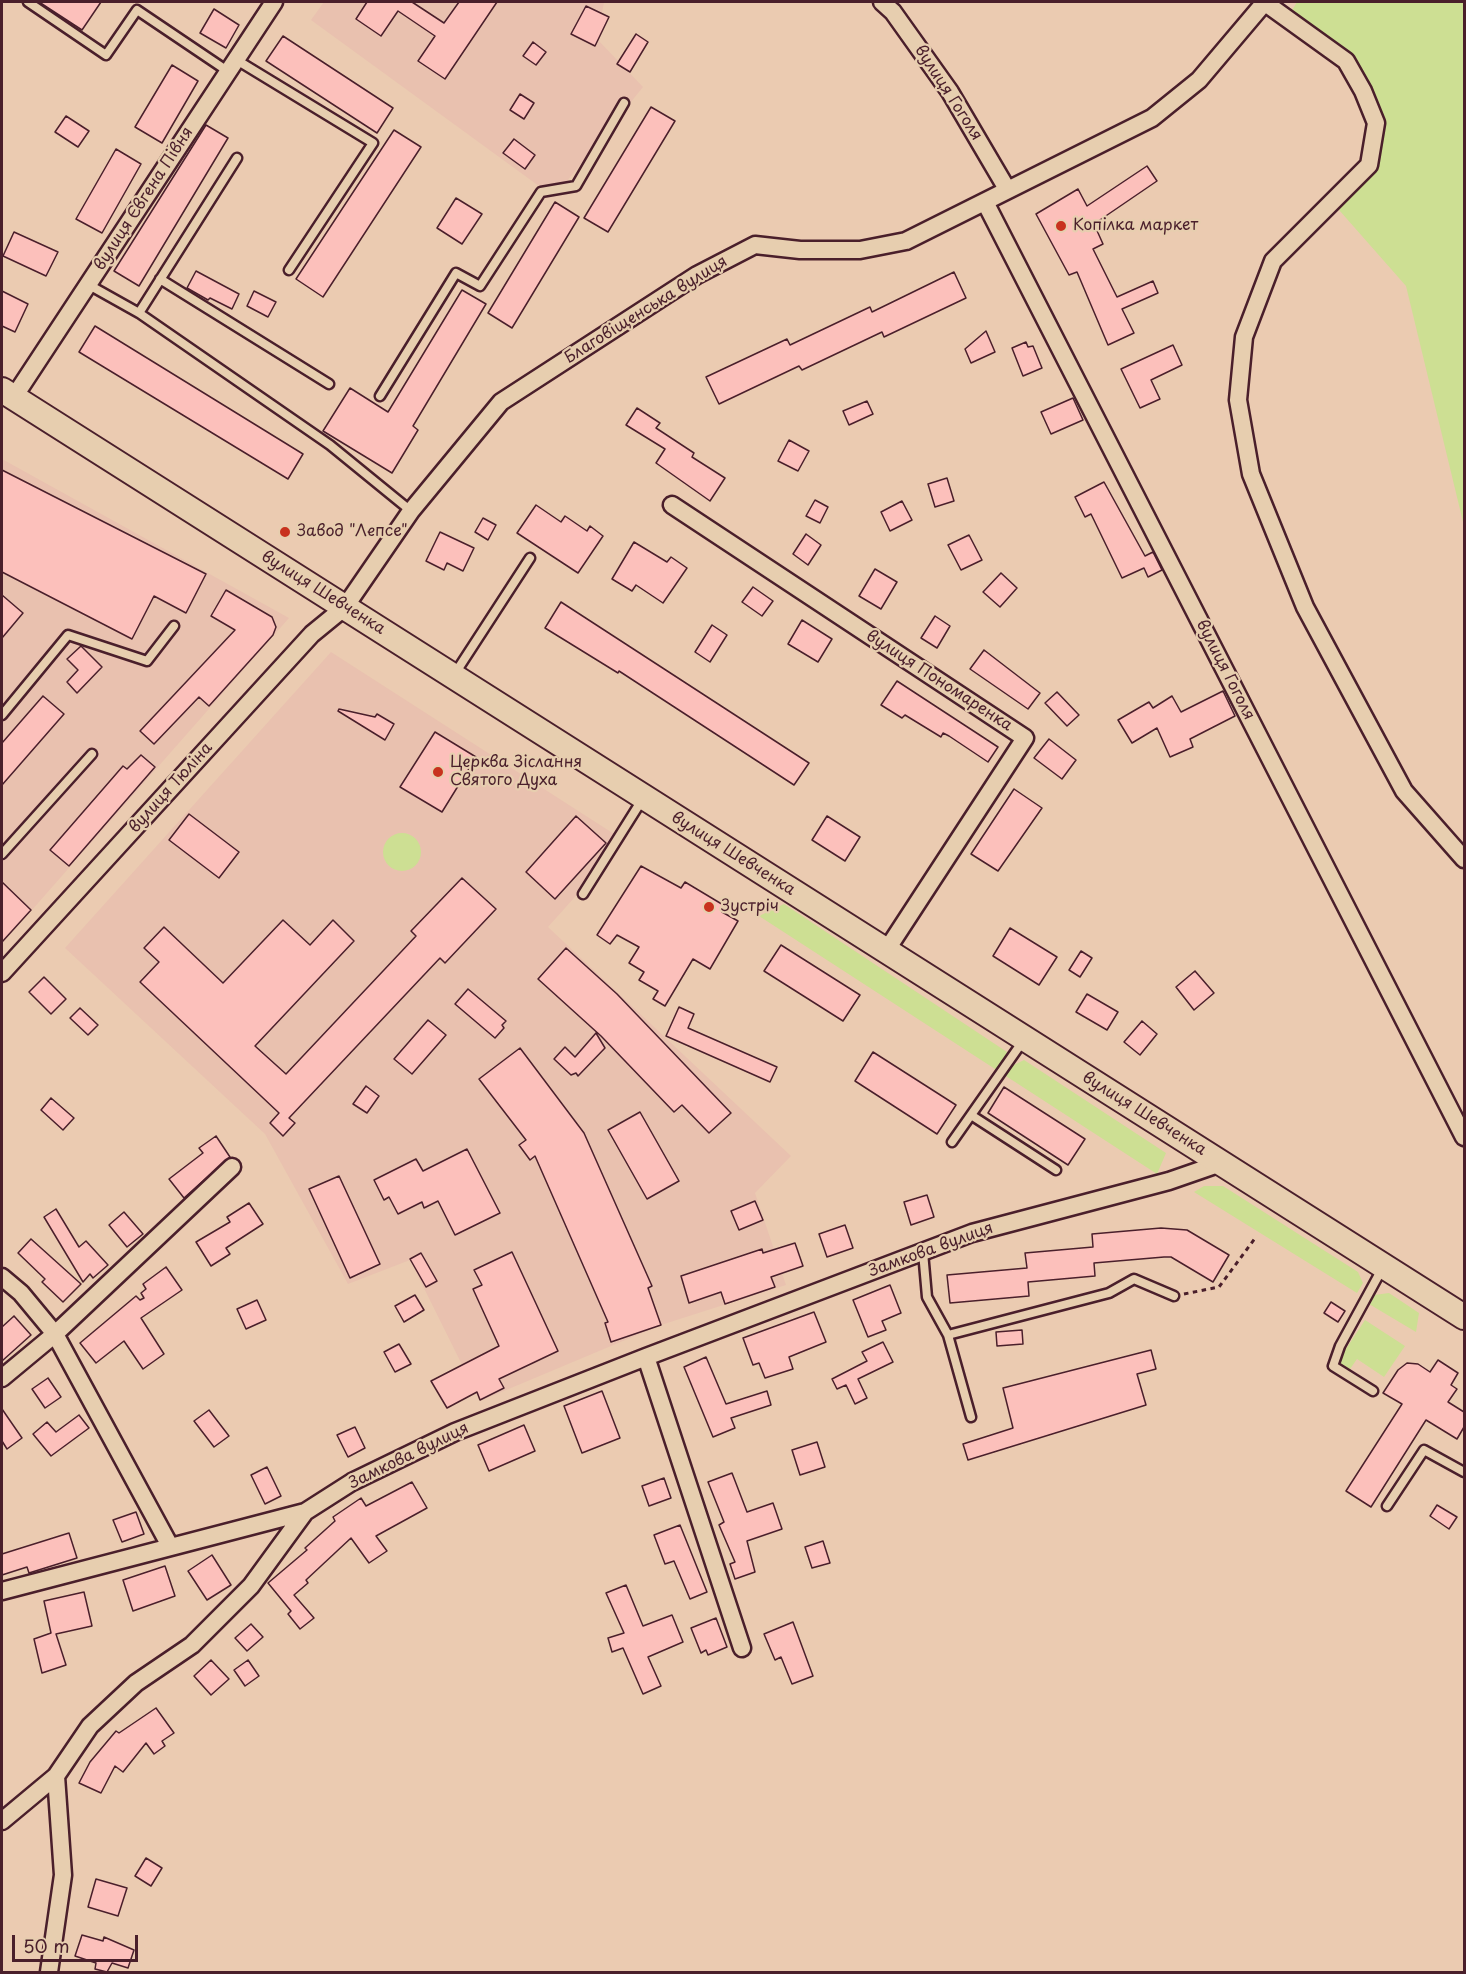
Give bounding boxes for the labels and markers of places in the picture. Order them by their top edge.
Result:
place label: Копілка маркет [1073,216,1198,236]
marker: Копілка маркет [1054,219,1068,233]
place label: Завод "Лепсе" [297,522,408,542]
marker: Завод "Лепсе" [278,525,292,539]
place label: Церква Зіслання Святого Духа [450,753,582,791]
marker: Церква Зіслання Святого Духа [431,765,445,779]
place label: Зустріч [721,897,779,917]
marker: Зустріч [702,900,716,914]

